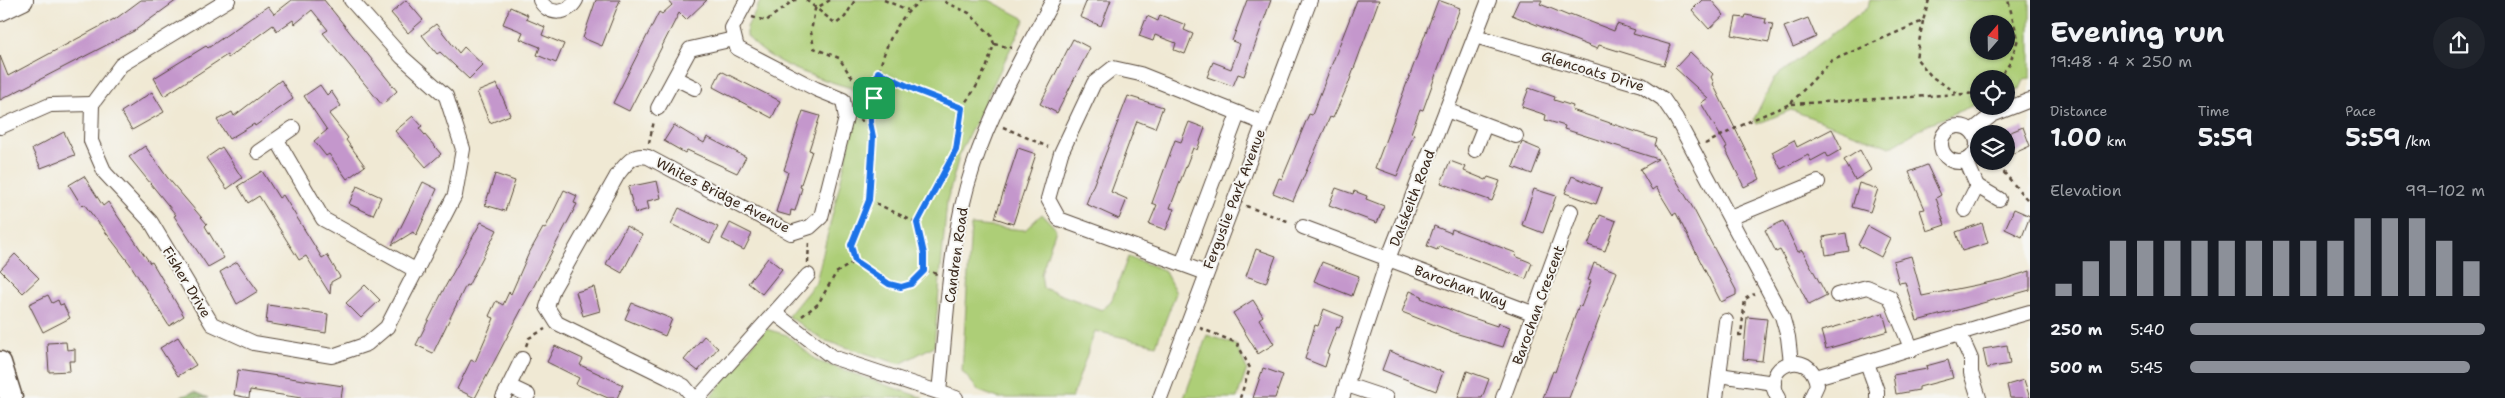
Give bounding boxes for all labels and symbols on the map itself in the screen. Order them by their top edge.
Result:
north arrow [1970,15,2015,60]
street label: Glencoats Drive [1539,47,1647,95]
pin [853,77,895,119]
street label: Ferguslie Park Avenue [1199,126,1269,272]
street label: Dalskeith Road [1385,147,1439,249]
street label: Whites Bridge Avenue [653,153,793,237]
street label: Candren Road [940,206,972,304]
street label: Fisher Drive [159,243,215,321]
street label: Barochan Crescent [1508,243,1568,367]
street label: Barochan Way [1412,261,1510,311]

